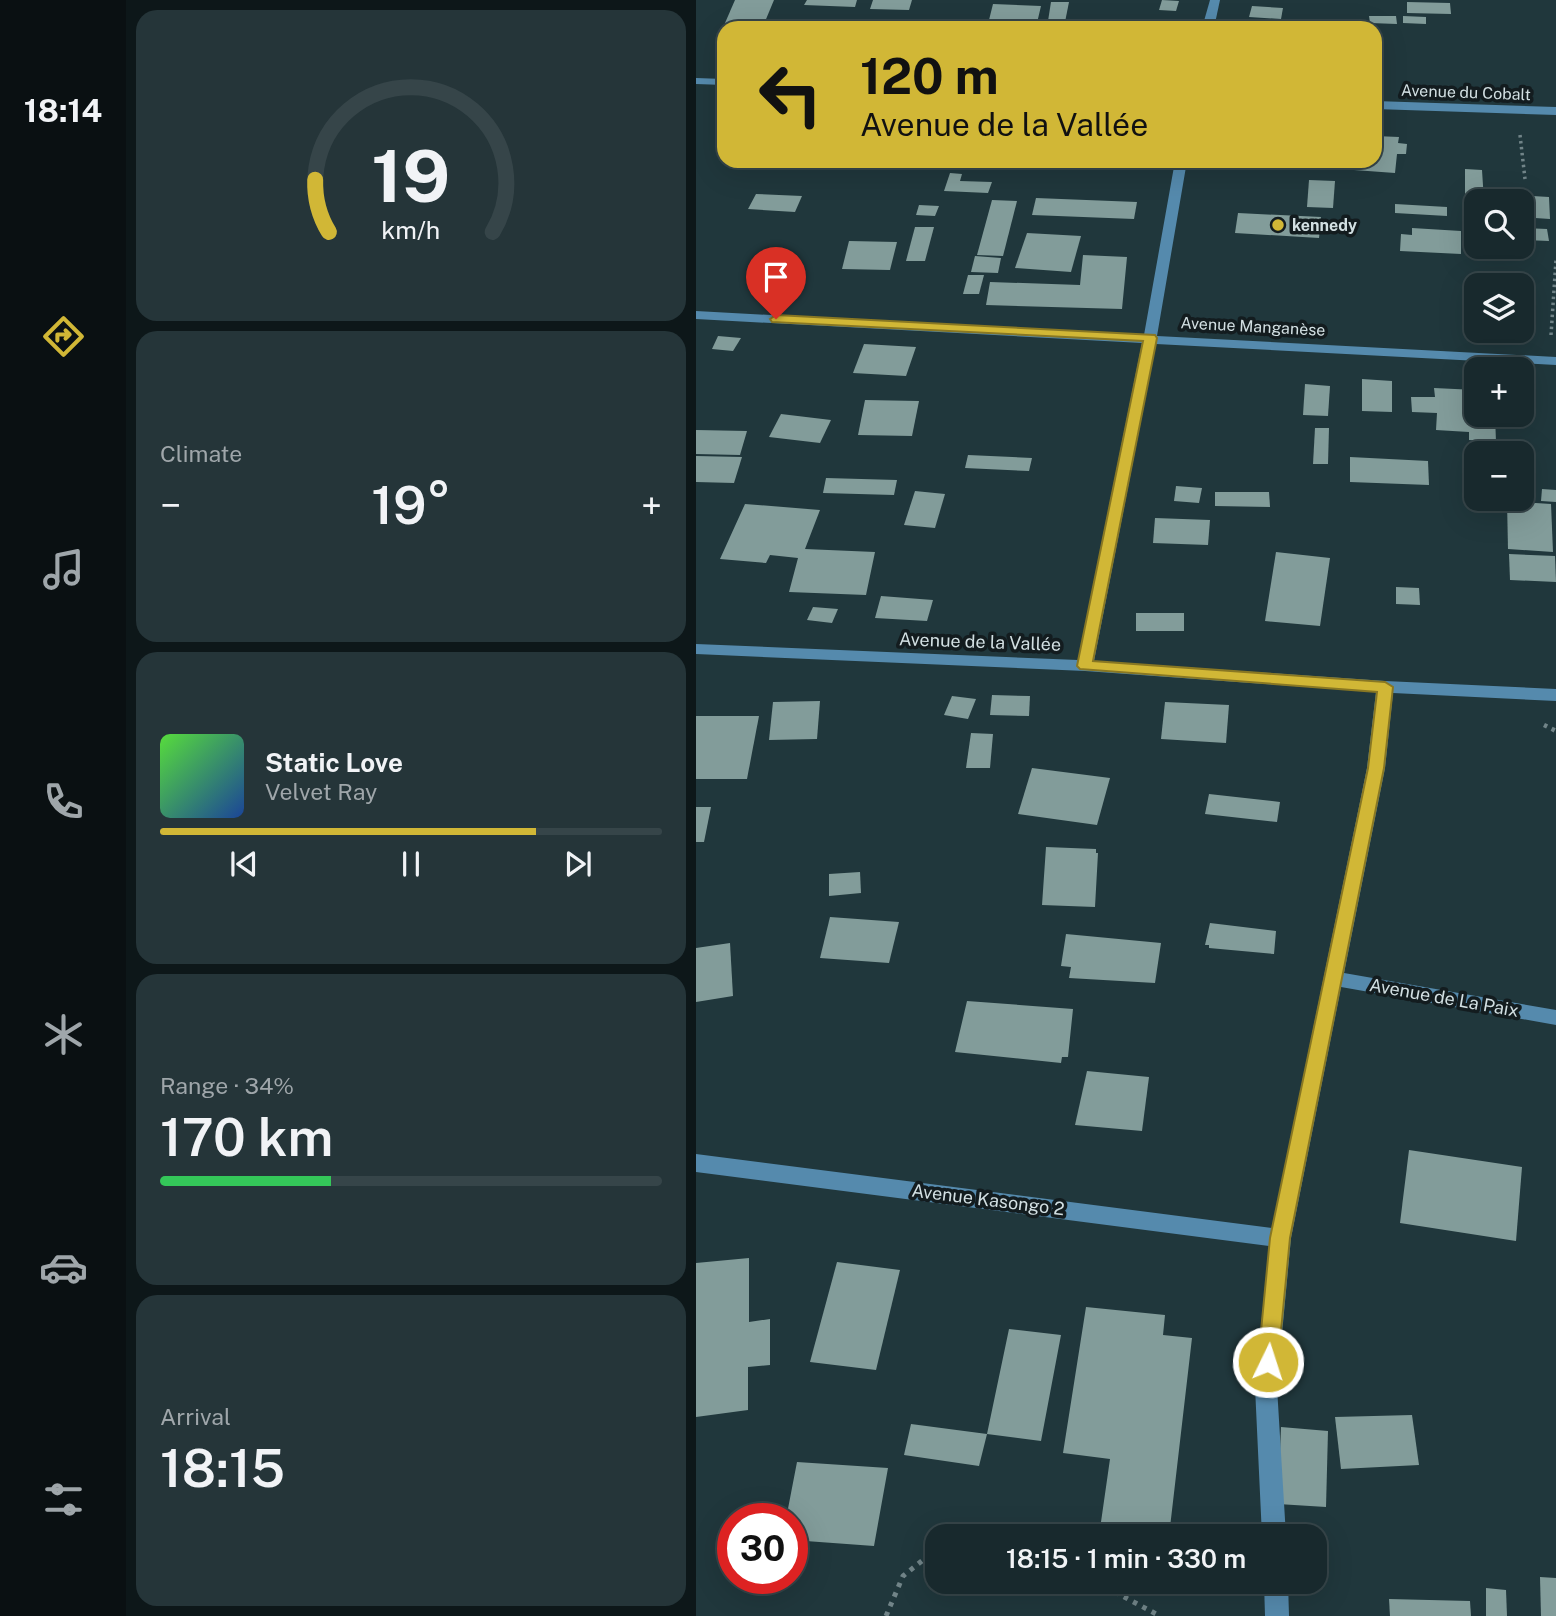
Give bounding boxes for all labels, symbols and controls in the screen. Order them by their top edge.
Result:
text: 120 m [860,47,999,105]
icon: left [745,49,836,140]
street label: Avenue du Cobalt [1401,81,1531,104]
text: 18:14 [24,92,102,129]
text: Avenue de la Vallée [860,106,1148,143]
text: 19 [371,133,451,218]
map controls [1464,189,1534,511]
button: search [1464,189,1534,259]
text: km/h [382,214,440,244]
place label: kennedy [1292,216,1357,235]
marker: kennedy [1270,217,1286,233]
pin [746,247,806,319]
icon: arrive [757,258,795,296]
button: layers [1464,273,1534,343]
icon: directions [39,312,88,361]
street label: Avenue Manganèse [1180,313,1326,340]
button: + [1464,357,1534,427]
text: Climate [160,440,242,467]
button: − [1464,441,1534,511]
text: 19° [371,475,451,536]
text: − [160,483,181,528]
text: + [641,483,662,528]
icon: music [39,545,88,594]
street label: Avenue de la Vallée [899,628,1061,655]
text: Static Love [265,747,403,778]
icon: phone [39,777,88,826]
text: Velvet Ray [265,778,377,805]
icon: previous [225,845,263,883]
icon: pause [392,845,430,883]
icon: next [559,845,597,883]
street label: Avenue de La Paix [1368,974,1520,1021]
icon: climate [39,1010,88,1059]
text: Range · 34% [160,1072,294,1099]
text: 170 km [160,1107,333,1168]
street label: Avenue Kasongo 2 [910,1180,1066,1219]
icon: car [39,1243,88,1292]
position arrow [1231,1325,1305,1399]
text: Arrival [160,1403,231,1430]
text: 18:15 [160,1438,285,1499]
icon: filters [39,1475,88,1524]
speed limit sign: 30 [717,1503,808,1594]
text: 18:15 · 1 min · 330 m [1006,1543,1246,1574]

